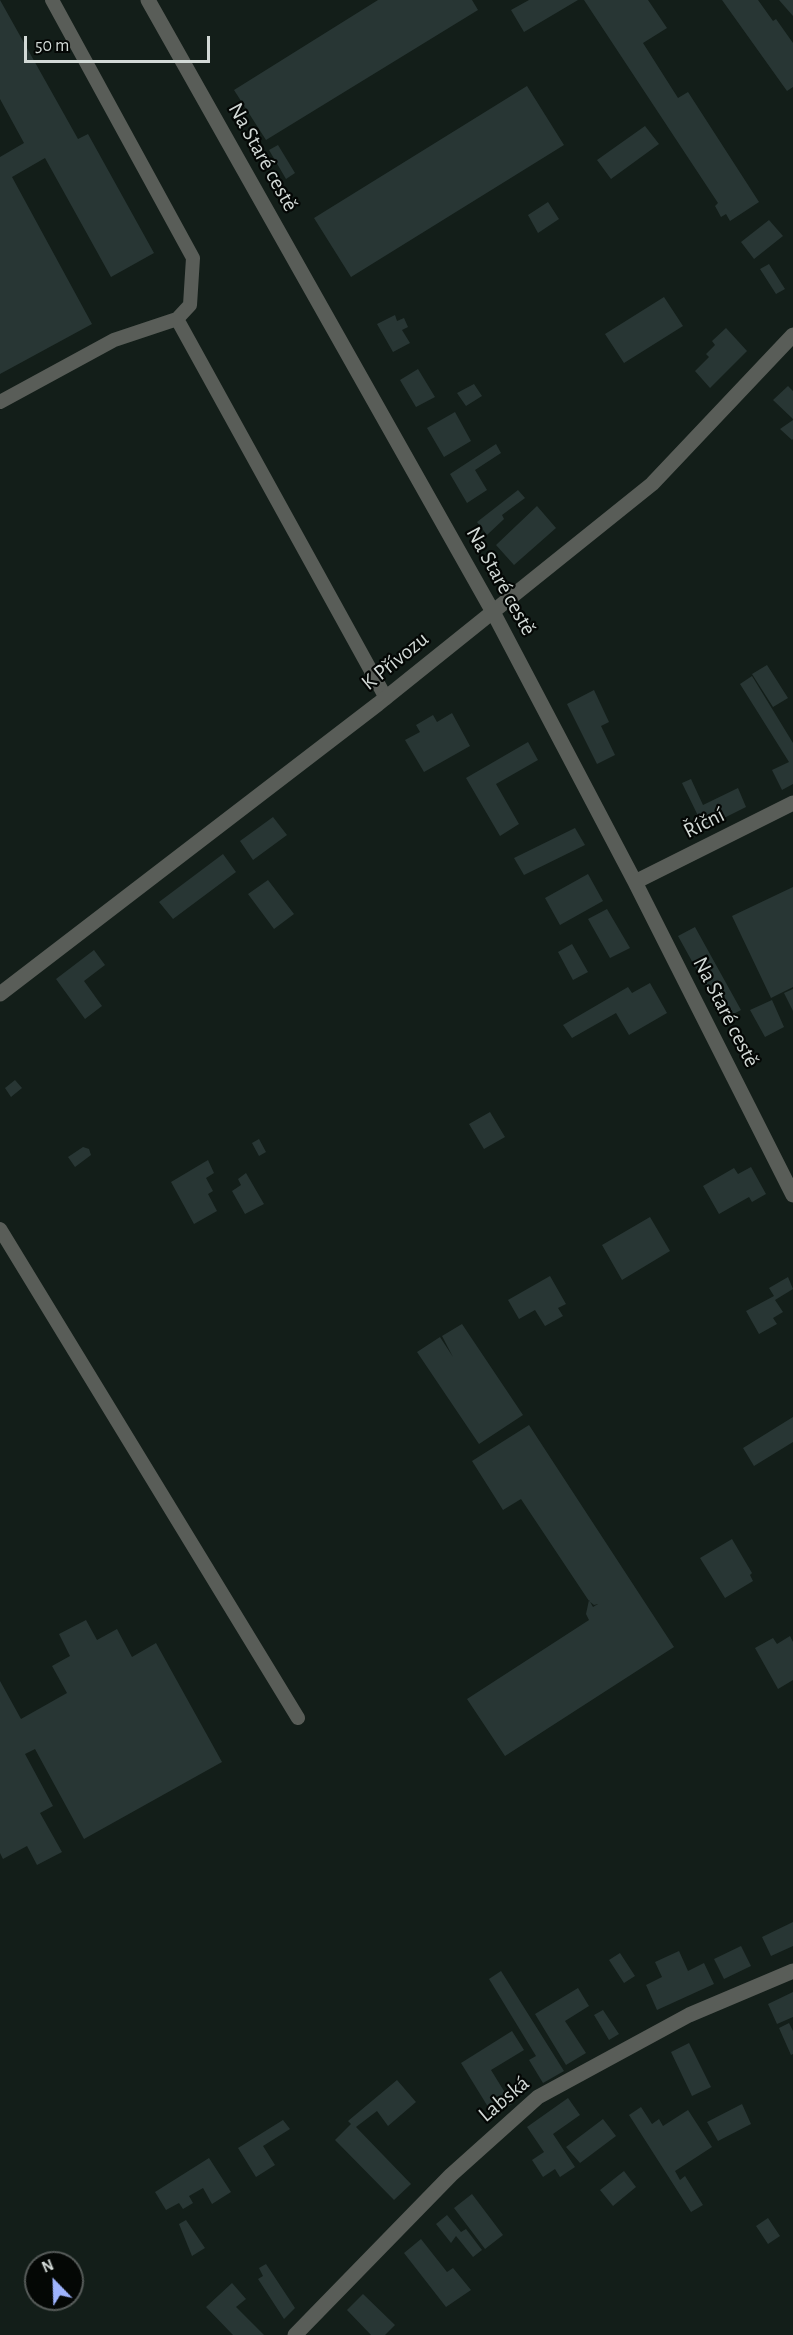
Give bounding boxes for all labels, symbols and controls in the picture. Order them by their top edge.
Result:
scale bar [27,24,213,62]
text: 50 m [35,37,69,55]
street label: Na Staré cestě [222,98,304,216]
street label: Na Staré cestě [460,522,542,640]
street label: K Přívozu [356,626,434,696]
street label: Říční [679,802,729,844]
street label: Na Staré cestě [687,952,765,1072]
street label: Labská [473,2070,535,2128]
north arrow [24,2251,84,2311]
text: N [40,2257,56,2276]

